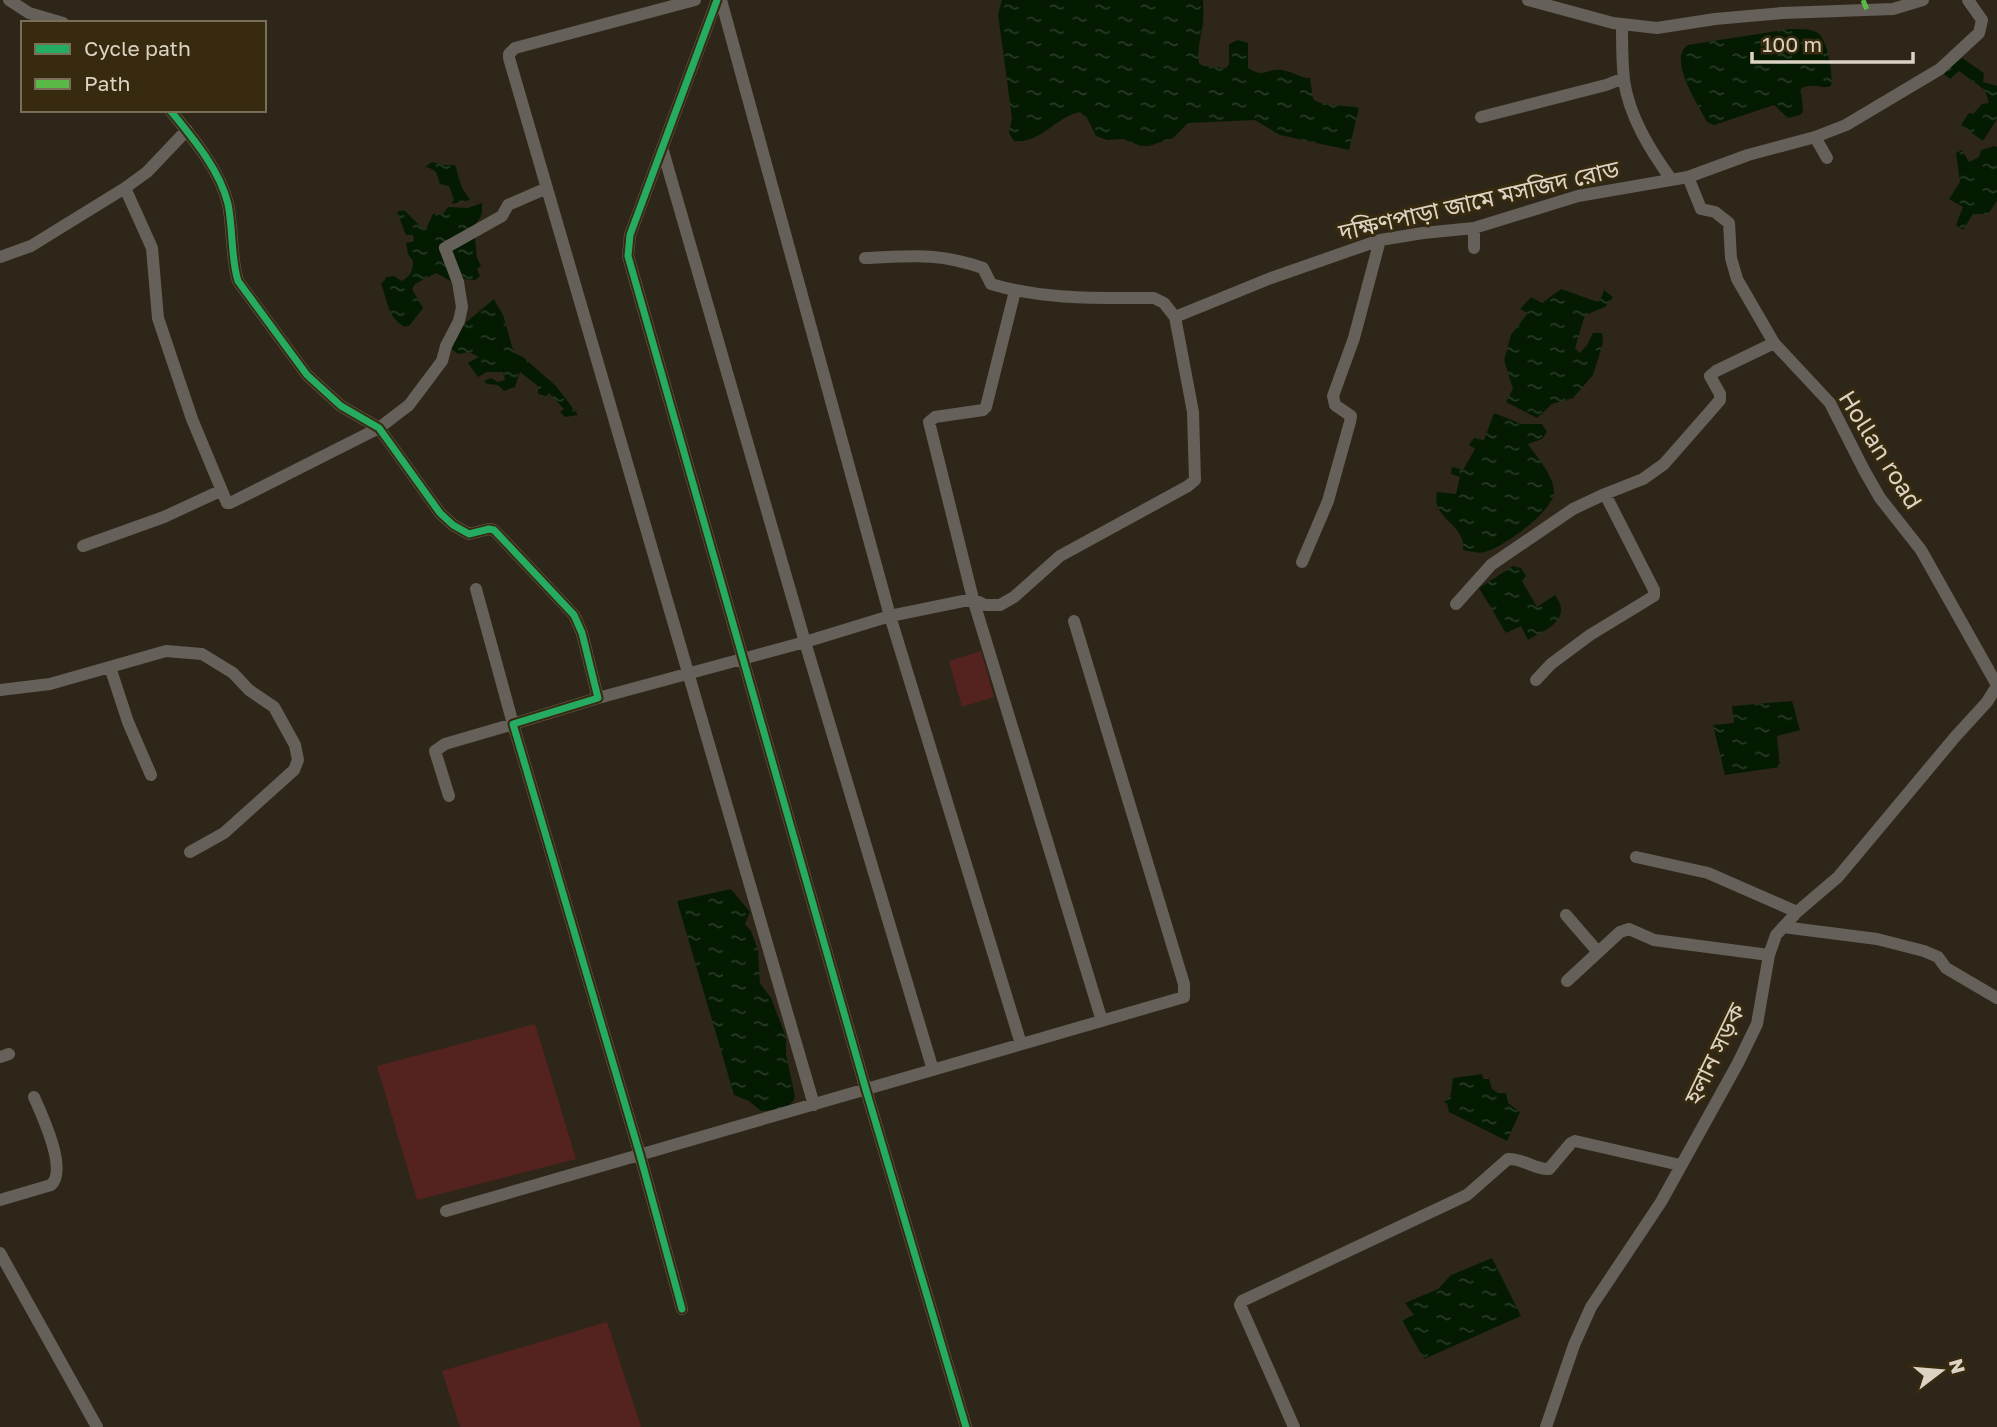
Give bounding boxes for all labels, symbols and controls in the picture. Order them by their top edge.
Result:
legend [21,21,266,112]
scale bar [1752,21,1913,65]
text: 100 m [1762,31,1822,57]
text: Cycle path [84,35,191,61]
text: Path [84,70,131,96]
street label: দক্ষিণপাড়া জামে মসজিদ রোড [1335,153,1623,246]
street label: Hollan road [1833,385,1929,514]
street label: হলান সড়ক [1676,998,1751,1109]
north arrow [1906,1336,1976,1406]
text: N [1945,1356,1971,1376]

